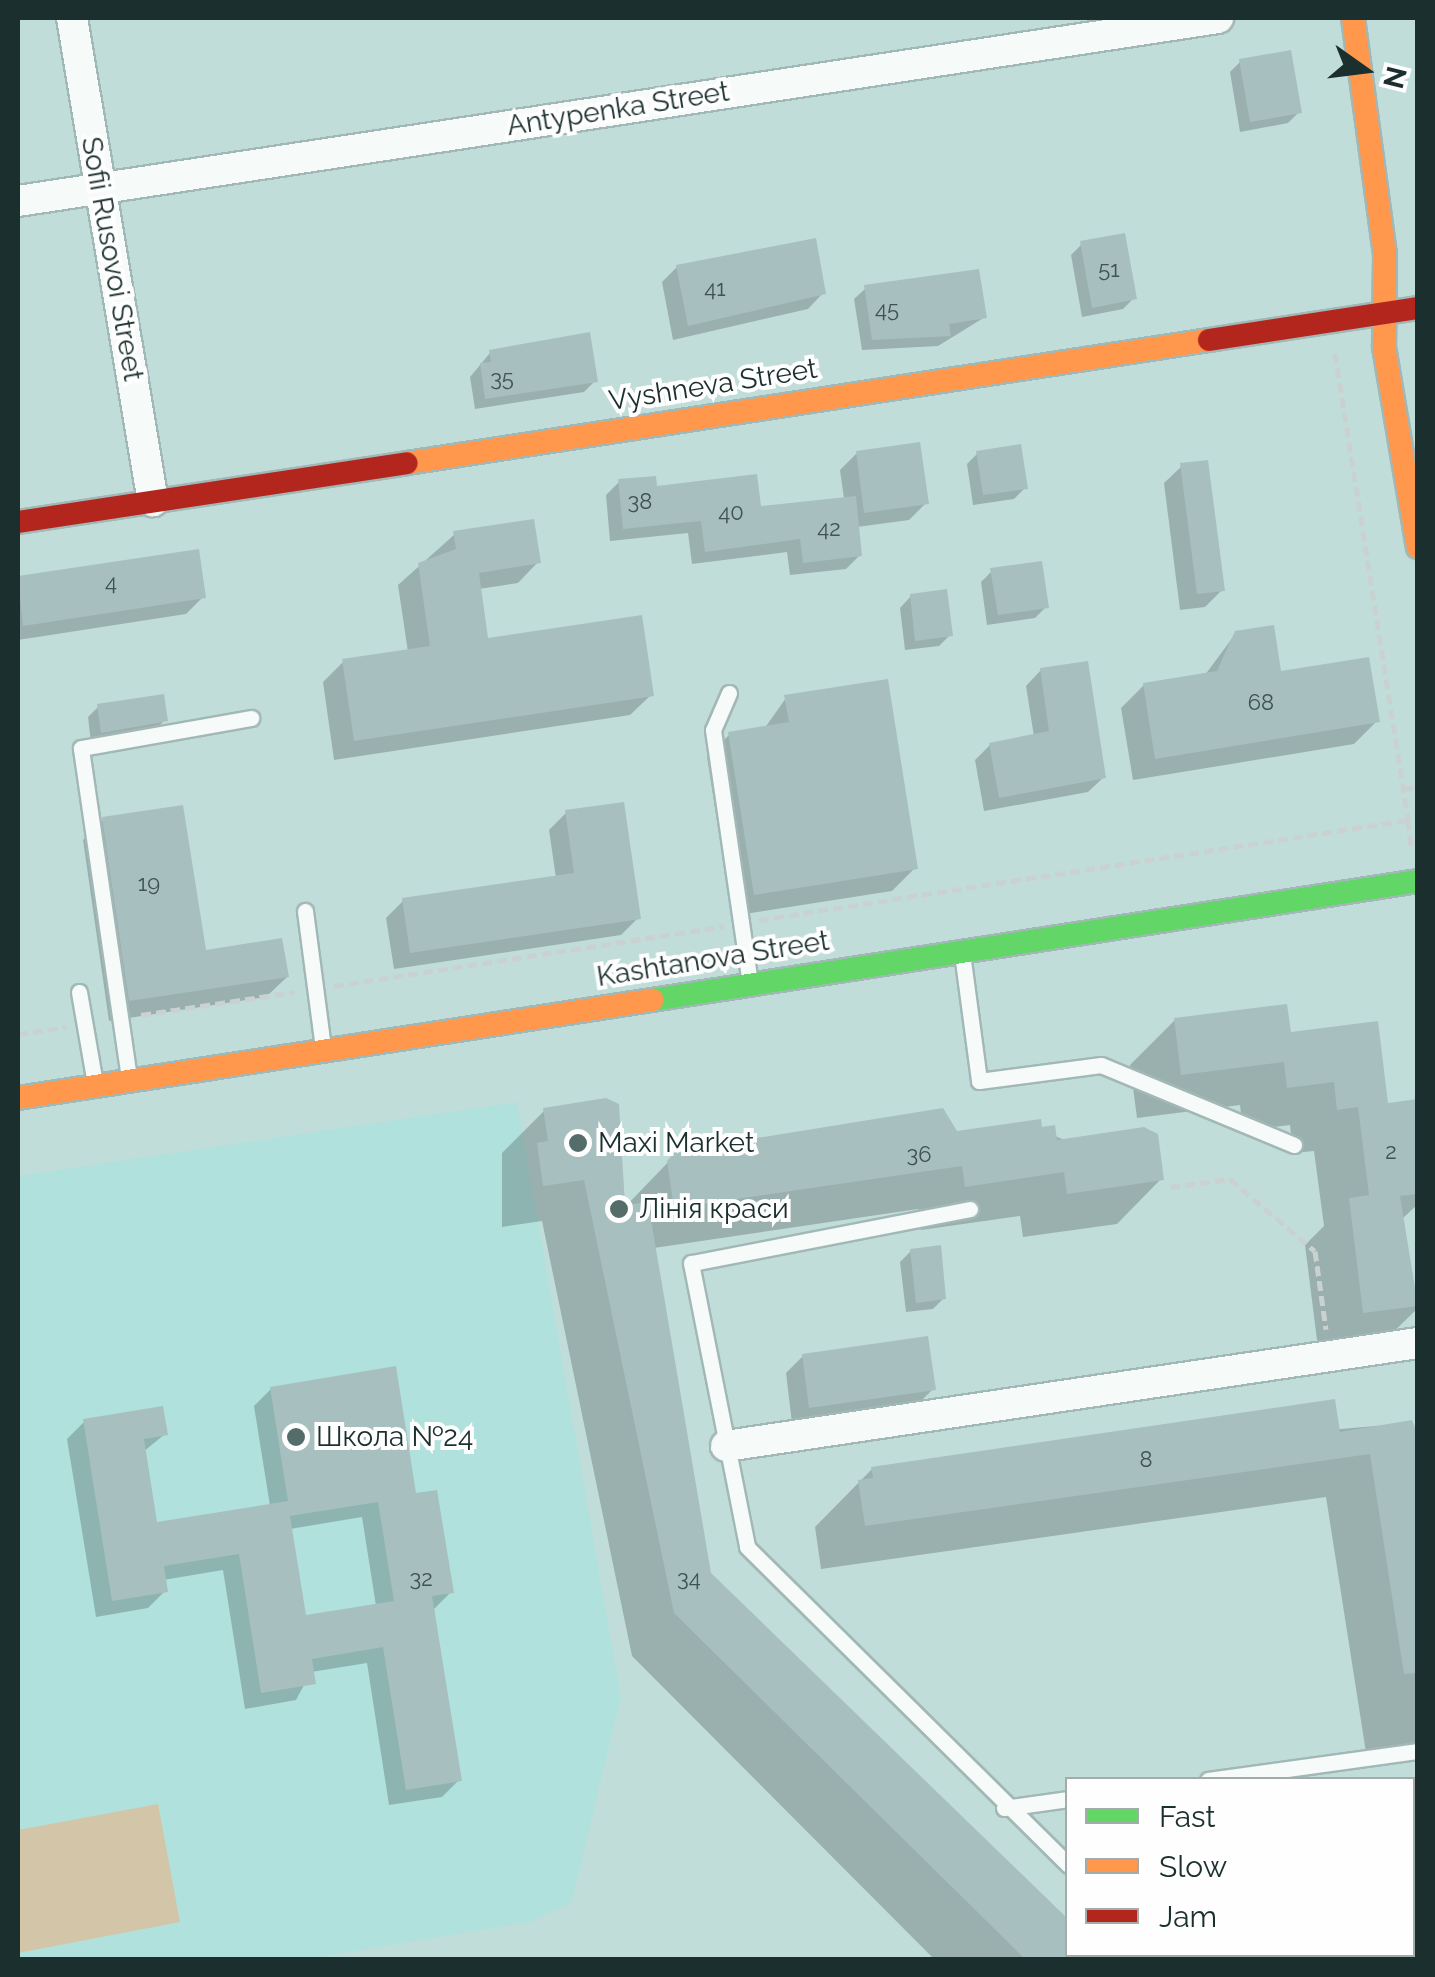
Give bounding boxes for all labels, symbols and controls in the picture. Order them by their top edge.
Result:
north arrow [1315,20,1415,120]
text: N [1376,63,1413,92]
street label: Antypenka Street [504,75,732,143]
street label: Sofii Rusovoi Street [74,134,150,384]
house number: 51 [1098,257,1120,283]
house number: 41 [704,276,726,302]
house number: 45 [875,297,899,323]
street label: Vyshneva Street [607,352,819,418]
house number: 35 [490,366,514,392]
house number: 38 [628,489,652,515]
house number: 40 [718,500,744,526]
house number: 42 [817,516,841,542]
house number: 4 [105,570,117,596]
house number: 68 [1248,690,1274,716]
house number: 19 [138,871,160,897]
street label: Kashtanova Street [594,924,832,994]
place label: Maxi Market [598,1126,754,1160]
marker: Maxi Market [567,1132,589,1154]
house number: 2 [1385,1139,1397,1165]
house number: 36 [906,1142,932,1168]
place label: Лінія краси [639,1192,789,1226]
marker: Лінія краси [608,1198,630,1220]
place label: Школа №24 [316,1420,473,1454]
marker: Школа №24 [285,1426,307,1448]
house number: 8 [1139,1447,1153,1473]
house number: 32 [409,1566,433,1592]
house number: 34 [677,1566,701,1592]
legend [1065,1777,1415,1957]
text: Fast [1159,1799,1216,1834]
text: Slow [1159,1849,1227,1884]
text: Jam [1159,1899,1217,1934]

